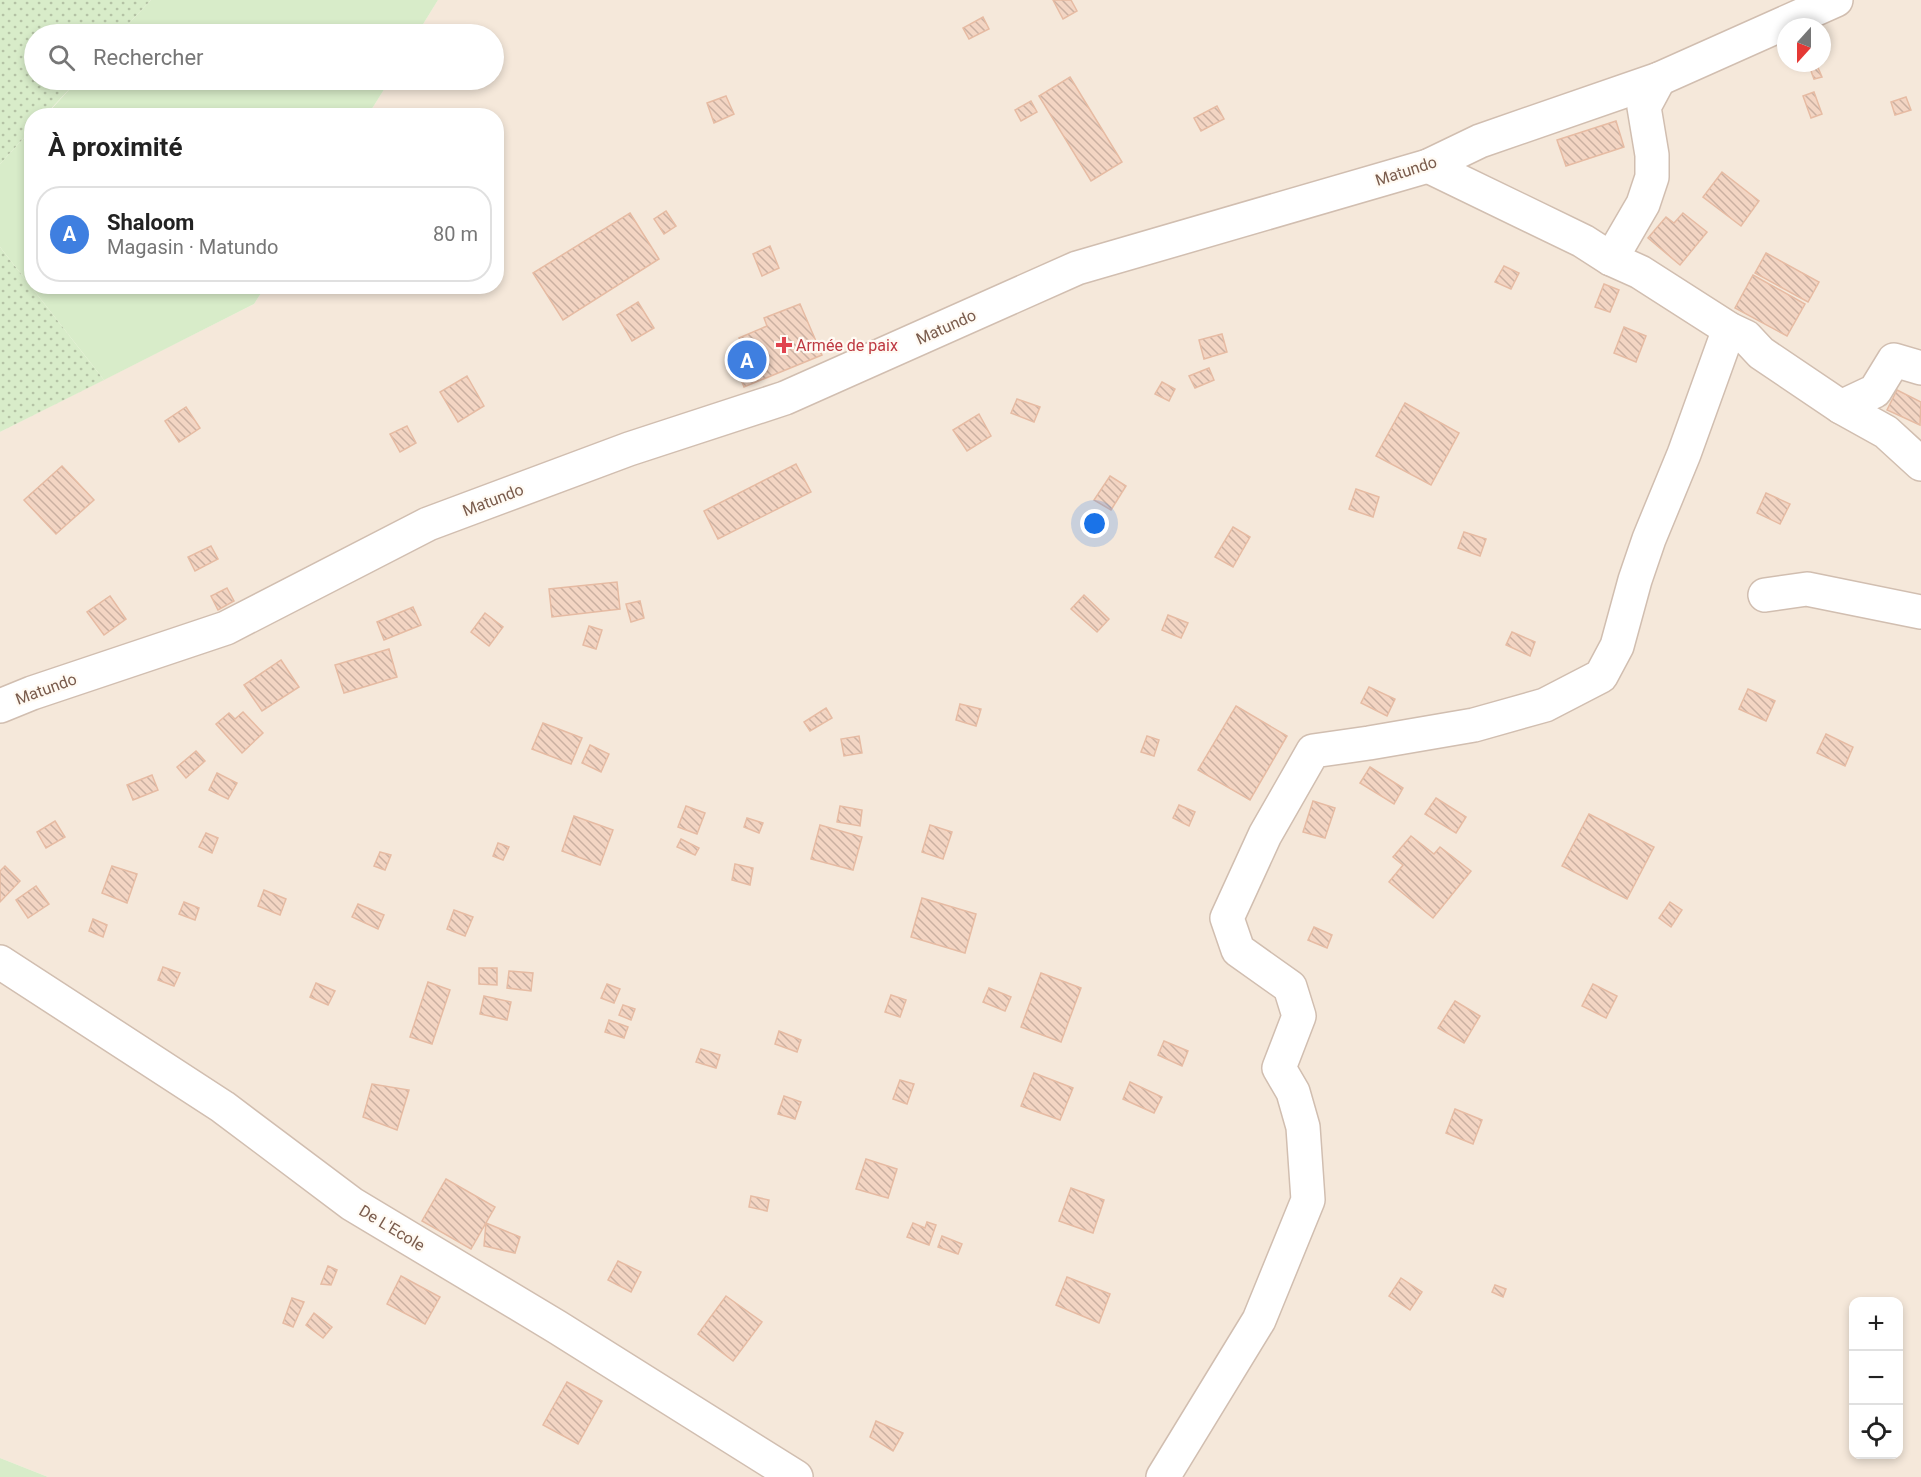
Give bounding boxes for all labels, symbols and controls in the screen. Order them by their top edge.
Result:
north arrow [1777,18,1831,72]
search box [24,24,504,90]
icon: search [45,41,78,74]
text: Rechercher [93,45,204,70]
text: À proximité [48,132,182,162]
street label: Matundo [1373,152,1439,190]
text: Shaloom [107,210,194,235]
text: A [63,222,76,246]
text: 80 m [433,222,478,246]
text: Magasin · Matundo [107,235,278,259]
street label: Matundo [913,305,979,349]
place label: Armée de paix [796,336,898,355]
pin: A [728,338,766,382]
marker: Armée de paix [777,338,791,352]
street label: Matundo [460,480,526,520]
your location [1080,509,1109,538]
street label: Matundo [13,669,79,709]
street label: De L'Ecole [356,1201,428,1255]
map controls [1849,1297,1903,1459]
button: + [1849,1297,1903,1351]
button: − [1849,1351,1903,1405]
button: locate [1849,1405,1903,1459]

